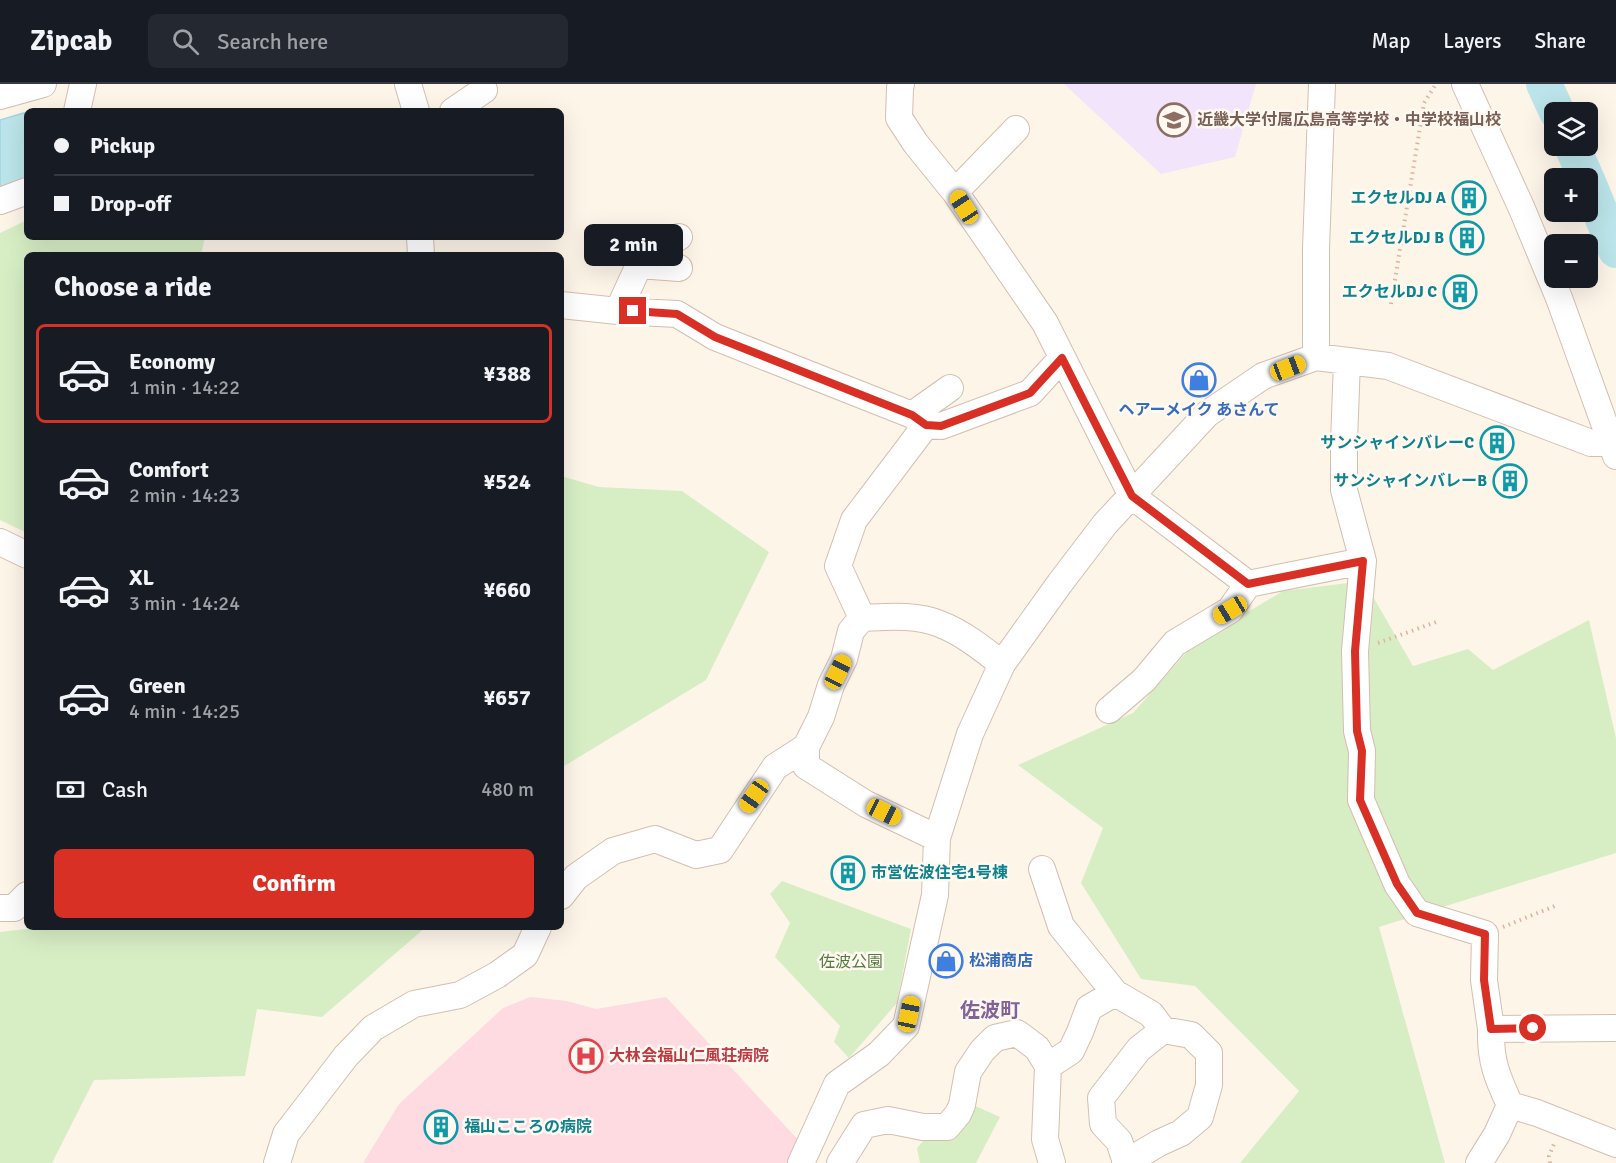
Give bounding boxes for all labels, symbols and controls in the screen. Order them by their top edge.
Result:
search box [148,14,568,68]
text: Zipcab [30,24,112,58]
icon: search [169,25,202,58]
text: Search here [217,28,328,55]
text: Map [1372,28,1410,54]
text: Layers [1443,28,1501,54]
text: Share [1534,28,1586,54]
school or university icon: 近畿大学付属広島高等学校・中学校福山校 [1156,102,1192,138]
map controls [1544,102,1598,288]
button: layers [1544,102,1598,156]
place label: 近畿大学付属広島高等学校・中学校福山校 [1197,110,1501,130]
text: Pickup [90,132,155,159]
button: + [1544,168,1598,222]
building icon: エクセルDJ A [1451,180,1487,216]
car [947,187,981,227]
place label: エクセルDJ A [1350,188,1447,208]
text: Drop-off [90,190,171,217]
building icon: エクセルDJ B [1449,220,1485,256]
callout: 2 min [584,224,682,266]
place label: エクセルDJ B [1349,228,1444,248]
text: 2 min [609,232,658,257]
button: − [1544,234,1598,288]
text: Choose a ride [54,271,212,304]
building icon: エクセルDJ C [1442,274,1478,310]
place label: エクセルDJ C [1342,282,1437,302]
route end [619,297,646,324]
icon: car [57,347,111,401]
text: Economy [129,348,215,375]
car [1268,353,1308,383]
text: ¥388 [483,360,531,387]
shop icon: ヘアーメイク あさんて [1181,362,1217,398]
text: 1 min · 14:22 [129,375,240,400]
place label: ヘアーメイク あさんて [1119,400,1279,420]
building icon: サンシャインバレーC [1479,425,1515,461]
place label: サンシャインバレーC [1320,433,1474,453]
icon: car [57,455,111,509]
text: Comfort [129,456,209,483]
building icon: サンシャインバレーB [1492,463,1528,499]
text: ¥524 [483,468,531,495]
place label: サンシャインバレーB [1333,471,1487,491]
text: 2 min · 14:23 [129,483,240,508]
icon: car [57,563,111,617]
text: XL [129,564,154,591]
text: ¥660 [483,576,531,603]
text: 3 min · 14:24 [129,591,240,616]
car [1210,593,1250,627]
car [822,652,854,692]
icon: car [57,671,111,725]
text: Green [129,672,186,699]
text: ¥657 [483,684,531,711]
text: 4 min · 14:25 [129,699,240,724]
icon: cash [54,773,87,806]
text: Cash [102,776,148,803]
car [736,776,772,816]
text: 480 m [481,777,534,802]
car [864,796,904,828]
button: Confirm [54,849,534,918]
building icon: 市営佐波住宅1号棟 [830,855,866,891]
place label: 市営佐波住宅1号棟 [871,863,1008,883]
shop icon: 松浦商店 [928,943,964,979]
place label: 松浦商店 [969,951,1033,971]
park label: 佐波公園 [819,952,883,972]
car [896,995,922,1033]
district label: 佐波町 [960,998,1020,1023]
route start [1519,1014,1546,1041]
hospital icon: 大林会福山仁風荘病院 [568,1038,604,1074]
place label: 大林会福山仁風荘病院 [609,1046,769,1066]
building icon: 福山こころの病院 [423,1109,459,1145]
place label: 福山こころの病院 [464,1117,592,1137]

